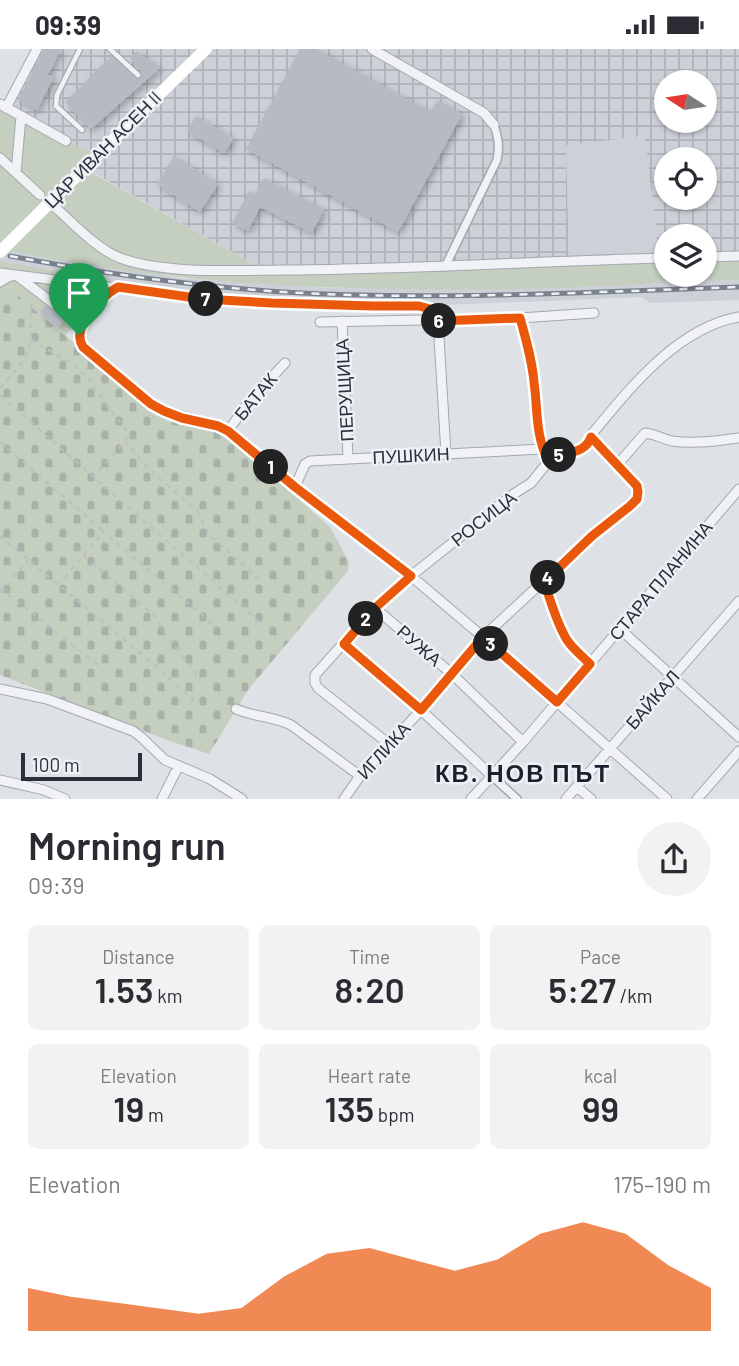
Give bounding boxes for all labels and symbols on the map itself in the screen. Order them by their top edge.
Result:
north arrow [654,70,718,133]
street label: ЦАР ИВАН АСЕН II [39,86,165,212]
pin [49,263,109,335]
pin: 7 [188,281,224,317]
pin: 6 [422,303,457,339]
street label: ПЕРУЩИЦА [330,338,358,442]
street label: БАТАК [229,368,282,424]
pin: 5 [542,437,576,473]
street label: ПУШКИН [372,442,450,468]
pin: 1 [254,449,288,485]
street label: РОСИЦА [446,486,520,551]
street label: СТАРА ПЛАНИНА [604,516,717,644]
pin: 4 [530,561,566,595]
pin: 2 [348,601,384,637]
street label: РУЖА [393,620,446,670]
pin: 3 [474,627,508,661]
street label: БАЙКАЛ [621,665,684,733]
street label: ИГЛИКА [352,717,414,783]
scale bar [21,750,142,782]
district label: КВ. НОВ ПЪТ [435,758,611,787]

